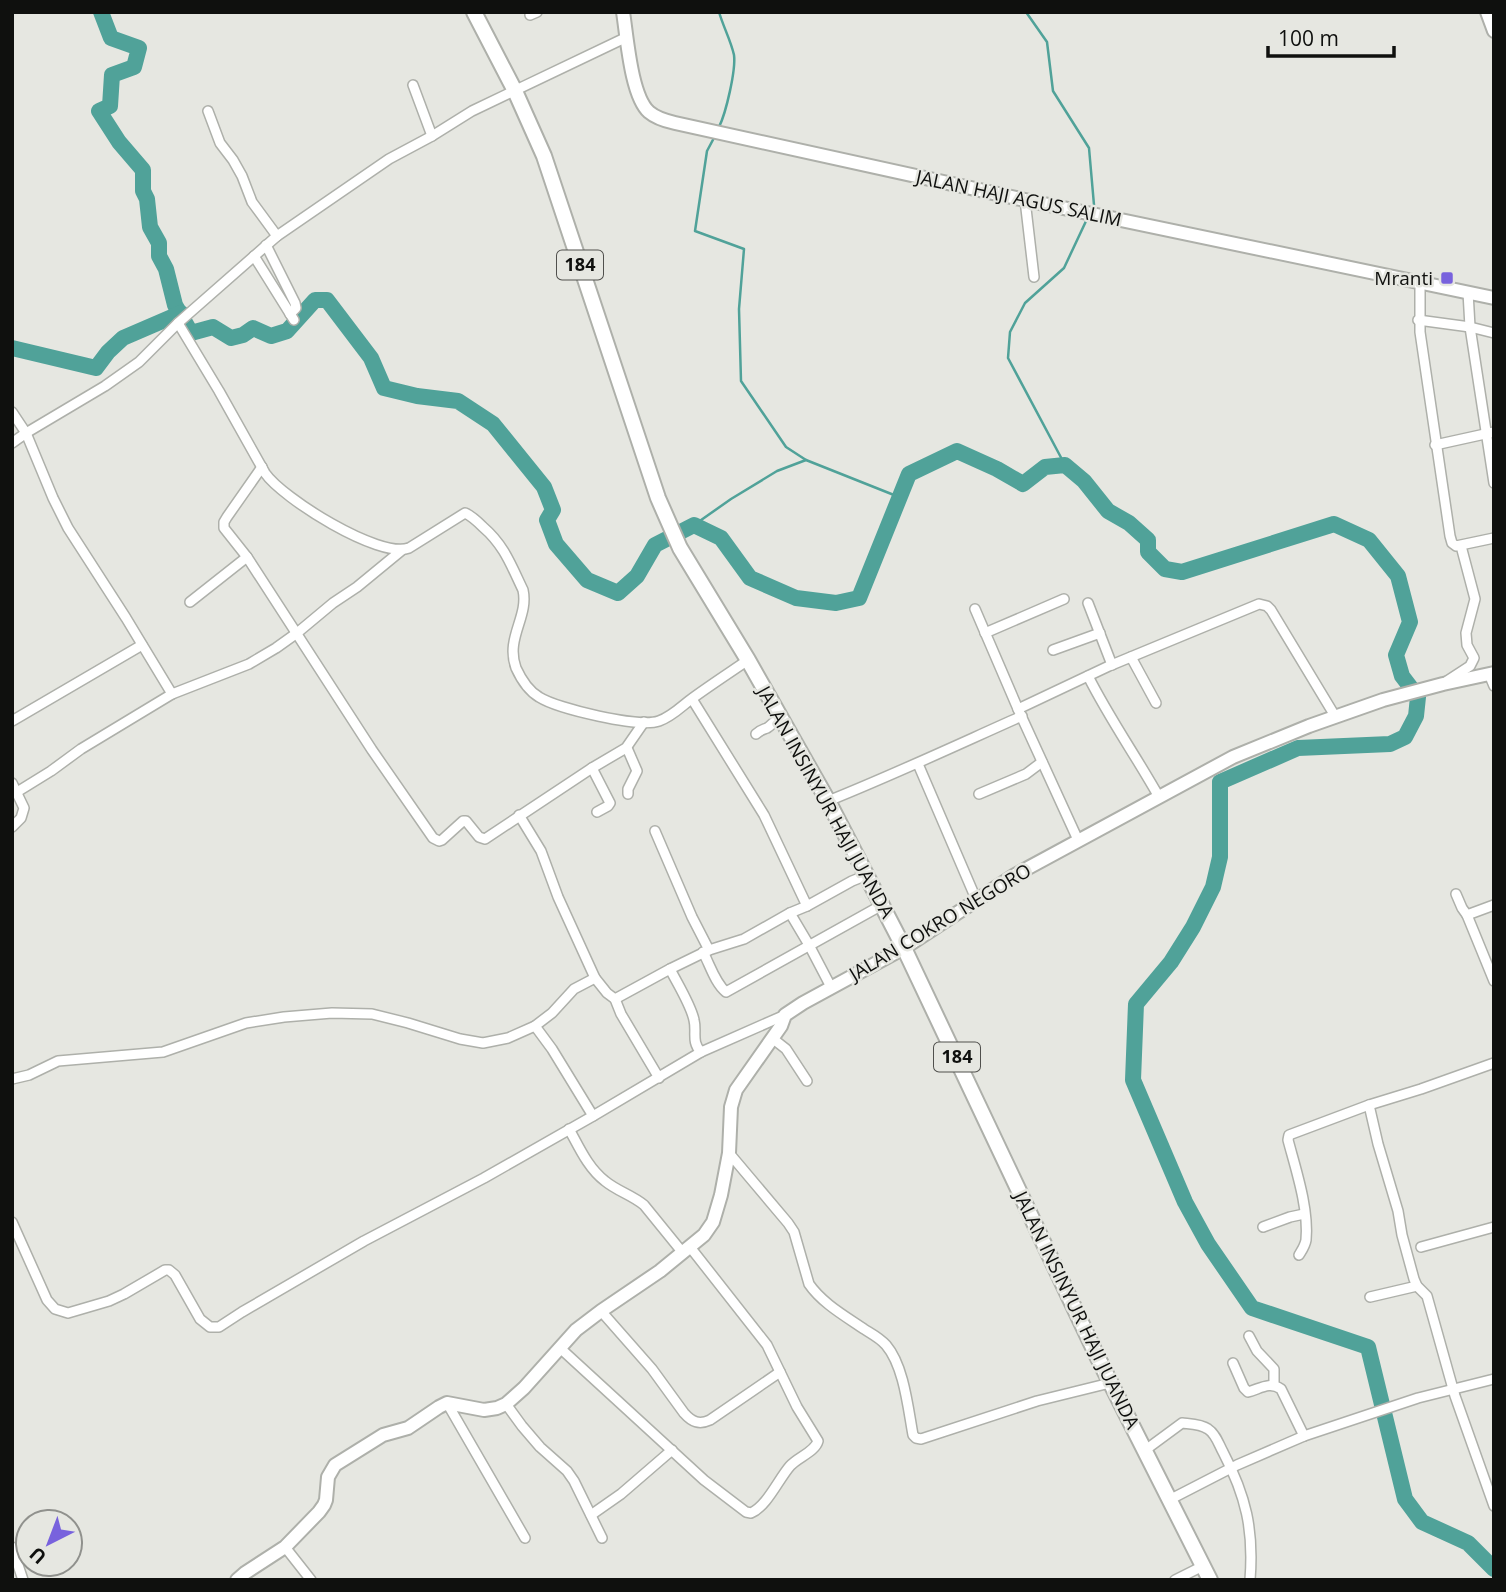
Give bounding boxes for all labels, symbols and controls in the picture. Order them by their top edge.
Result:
scale bar [1268,14,1394,58]
text: 100 m [1278,24,1339,52]
street label: JALAN HAJI AGUS SALIM [912,163,1124,232]
road number: 184 [557,250,603,279]
place label: Mranti [1374,265,1433,291]
marker: Mranti [1439,270,1455,286]
street label: JALAN INSINYUR HAJI JUANDA [750,680,901,923]
street label: JALAN COKRO NEGORO [842,857,1036,988]
road number: 184 [934,1042,980,1072]
street label: JALAN INSINYUR HAJI JUANDA [1007,1185,1146,1433]
north arrow [14,1508,84,1578]
text: U [24,1541,52,1570]

